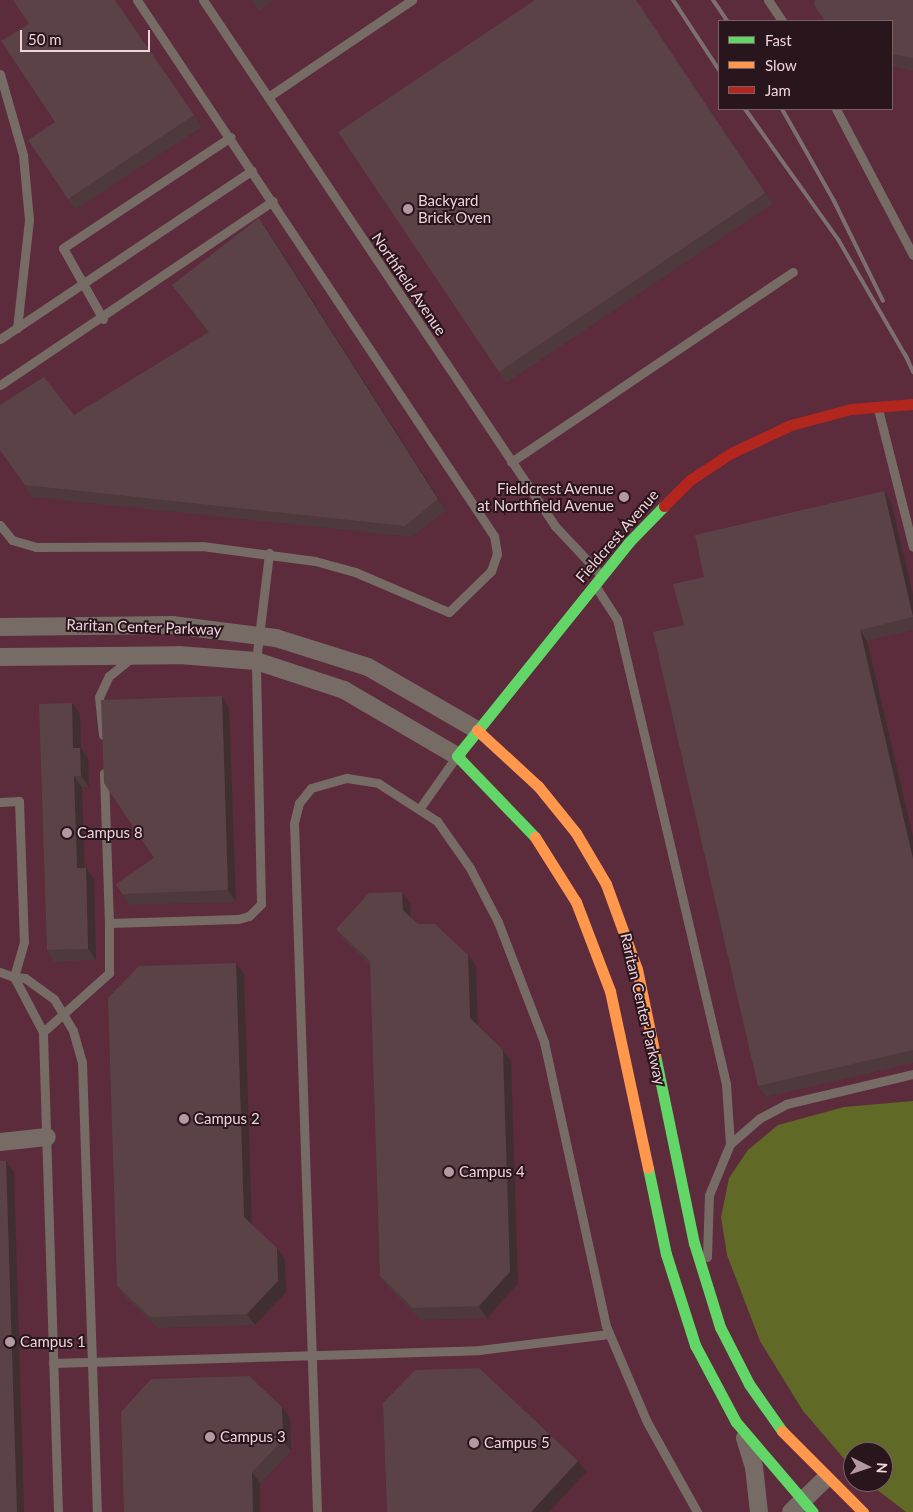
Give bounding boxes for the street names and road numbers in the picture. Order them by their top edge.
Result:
street label: Northfield Avenue [368,229,450,339]
street label: Fieldcrest Avenue [572,486,662,586]
street label: Raritan Center Parkway [66,615,222,639]
street label: Raritan Center Parkway [617,931,669,1087]

